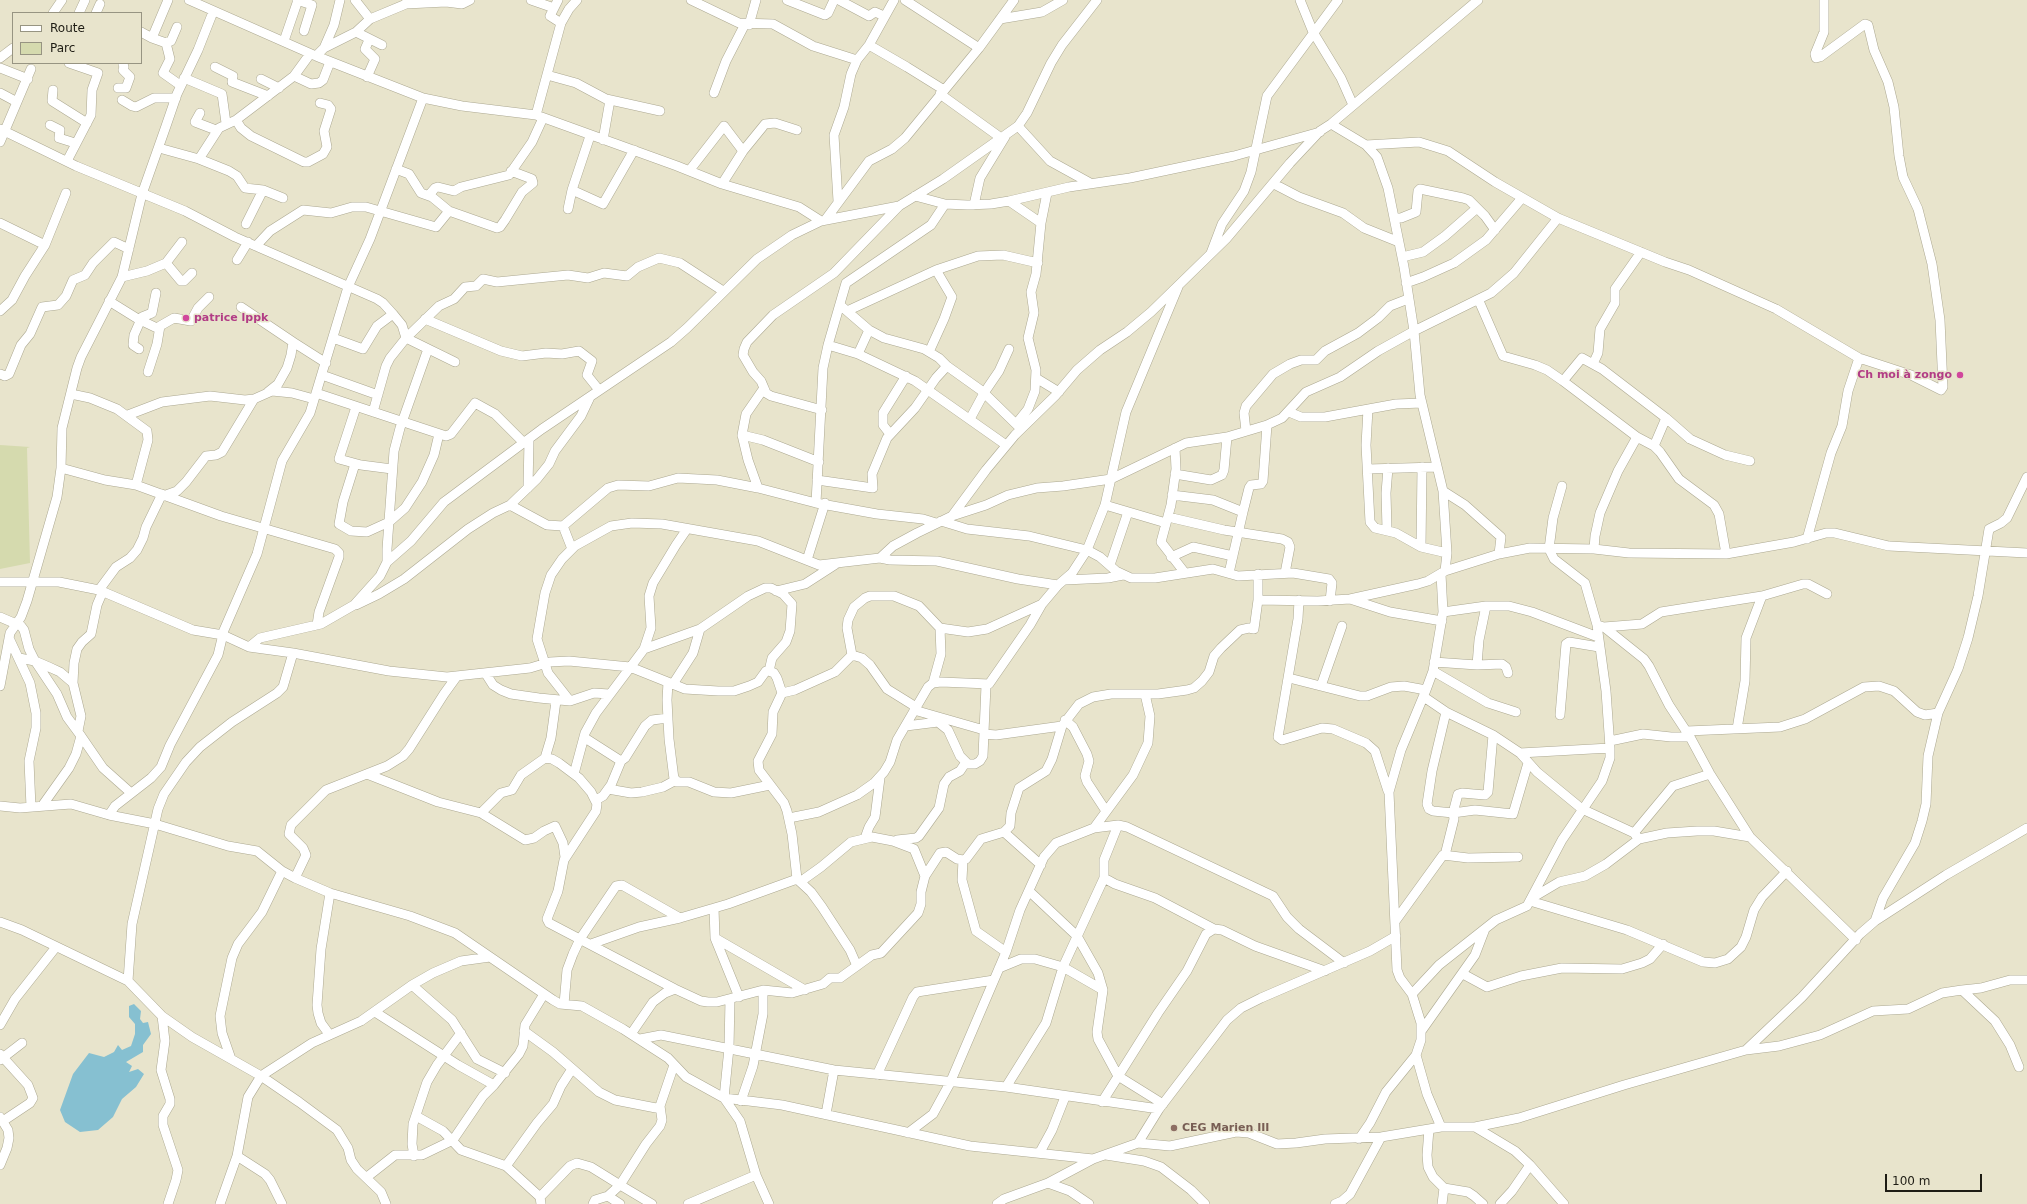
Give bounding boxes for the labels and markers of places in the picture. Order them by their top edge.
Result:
place label: patrice lppk [194,311,268,325]
marker: patrice lppk [181,313,191,323]
place label: Ch moi à zongo [1857,368,1952,382]
marker: Ch moi à zongo [1955,370,1965,380]
place label: CEG Marien III [1182,1121,1269,1135]
marker: CEG Marien III [1169,1123,1179,1133]

